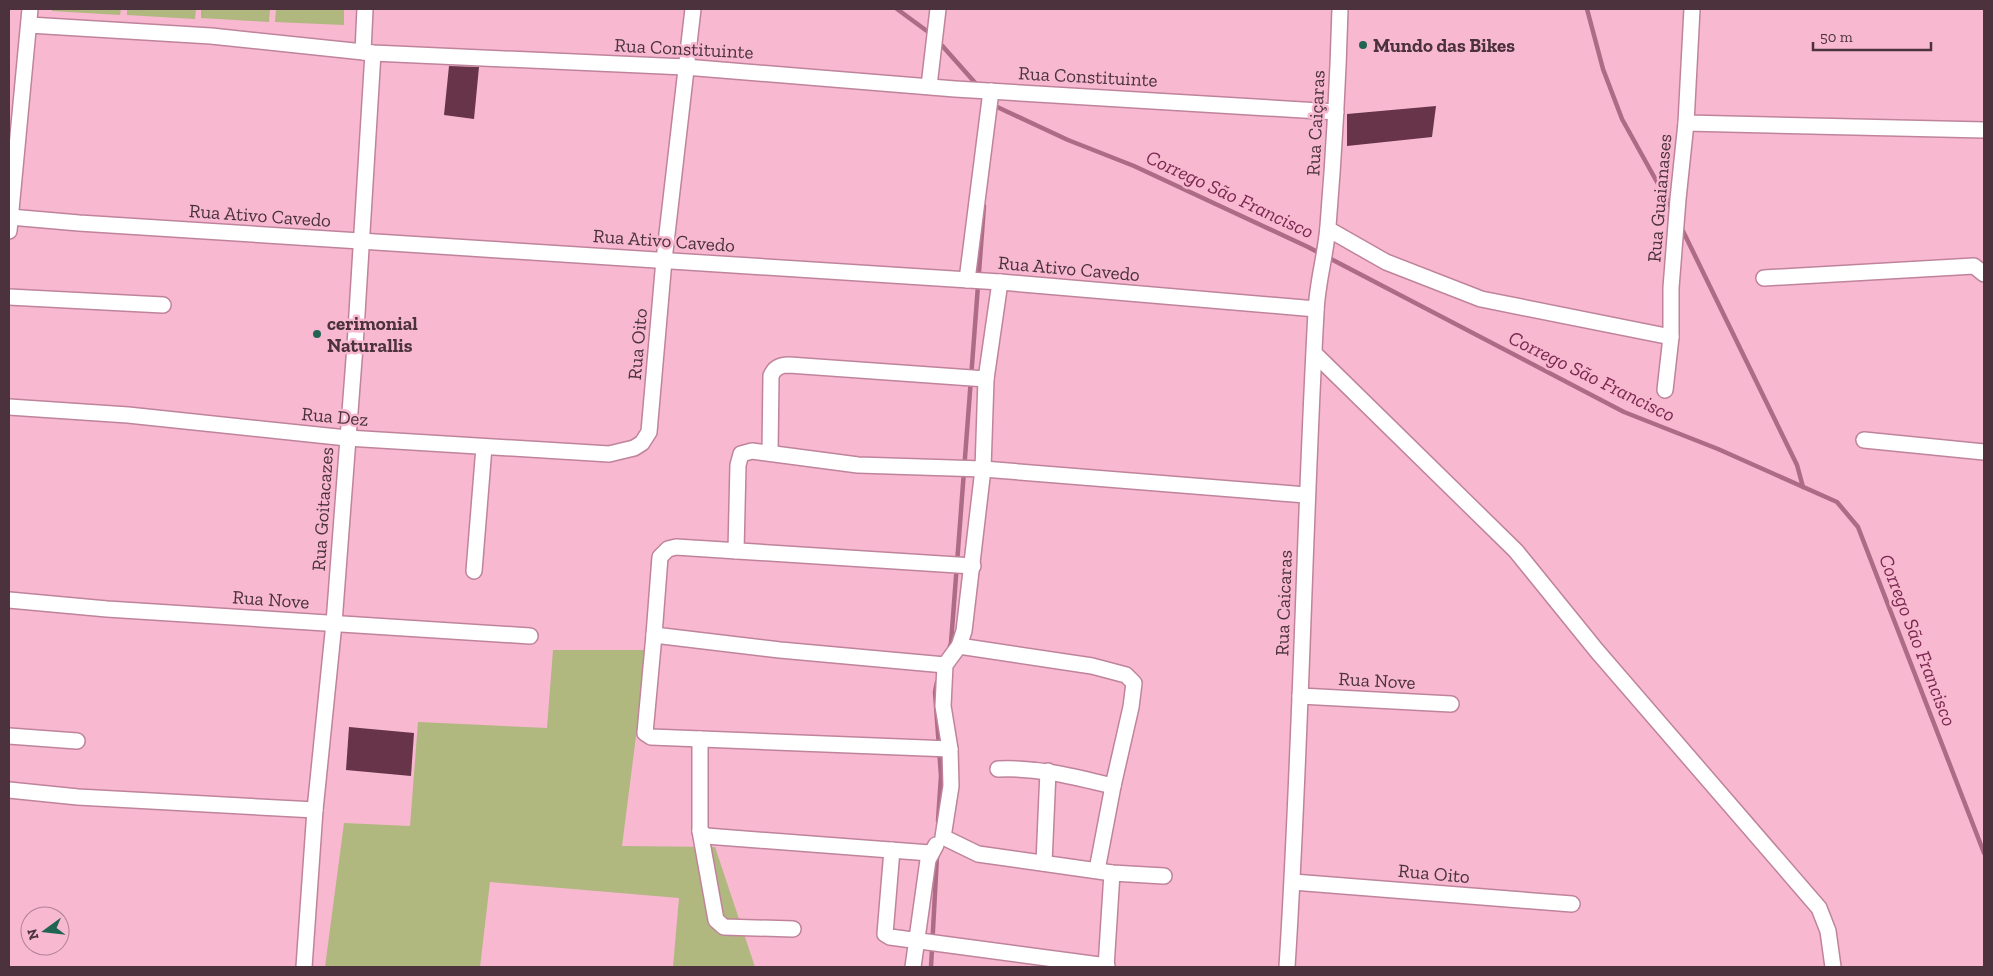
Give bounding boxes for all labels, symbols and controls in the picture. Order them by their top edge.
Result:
scale bar [1813,20,1930,52]
text: 50 m [1820,28,1853,46]
street label: Rua Constituinte [614,33,754,64]
place label: Mundo das Bikes [1373,34,1515,57]
marker: Mundo das Bikes [1357,39,1369,51]
street label: Rua Constituinte [1018,61,1158,92]
street label: Rua Caiçaras [1301,69,1330,177]
street label: Rua Guaianases [1642,133,1677,263]
water label: Corrego São Francisco [1142,145,1318,243]
street label: Rua Ativo Cavedo [188,199,332,232]
street label: Rua Ativo Cavedo [592,224,736,257]
street label: Rua Ativo Cavedo [997,251,1141,286]
street label: Rua Oito [623,307,652,381]
place label: cerimonial Naturallis [327,312,418,357]
water label: Corrego São Francisco [1505,325,1679,427]
marker: cerimonial Naturallis [311,328,323,340]
street label: Rua Dez [301,402,370,431]
street label: Rua Goitacazes [307,446,338,572]
street label: Rua Caicaras [1270,550,1297,656]
water label: Corrego São Francisco [1874,551,1962,729]
street label: Rua Nove [232,585,310,614]
street label: Rua Nove [1338,667,1416,694]
street label: Rua Oito [1397,859,1471,888]
north arrow [20,906,70,956]
text: N [23,927,43,942]

